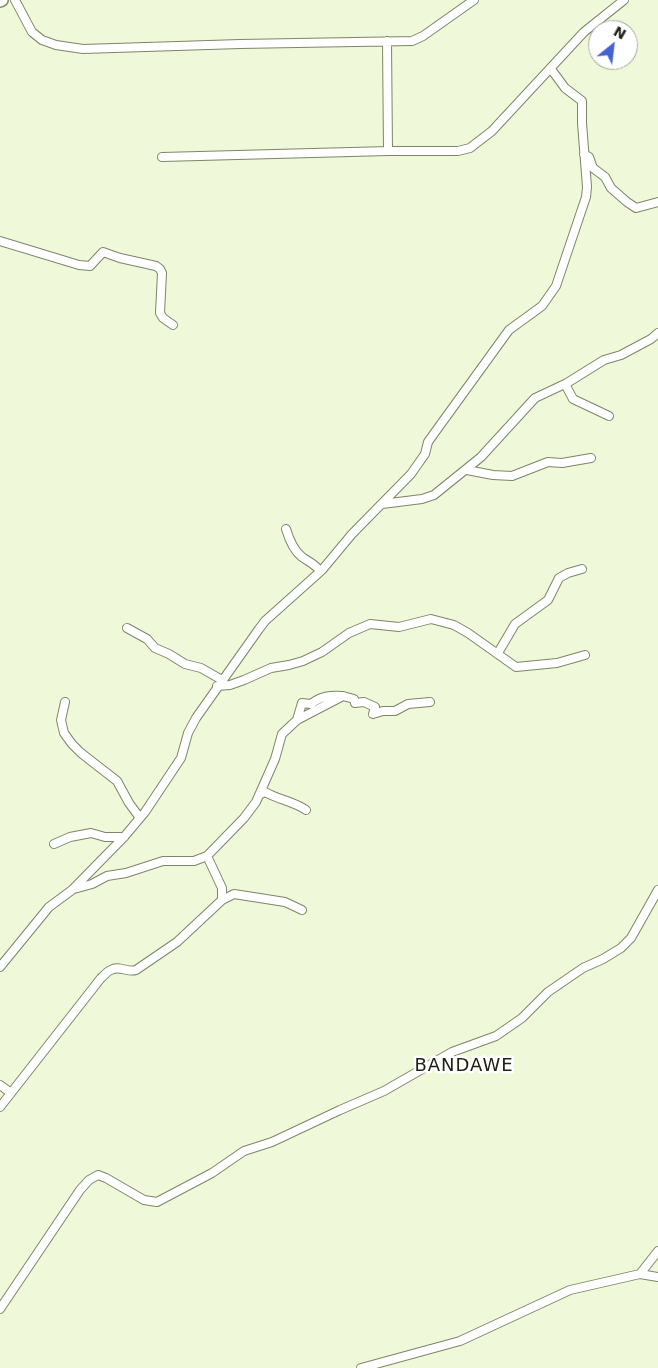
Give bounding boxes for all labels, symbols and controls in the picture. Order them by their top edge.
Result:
north arrow [588,20,638,70]
text: N [611,23,629,43]
district label: BANDAWE [414,1055,514,1077]

